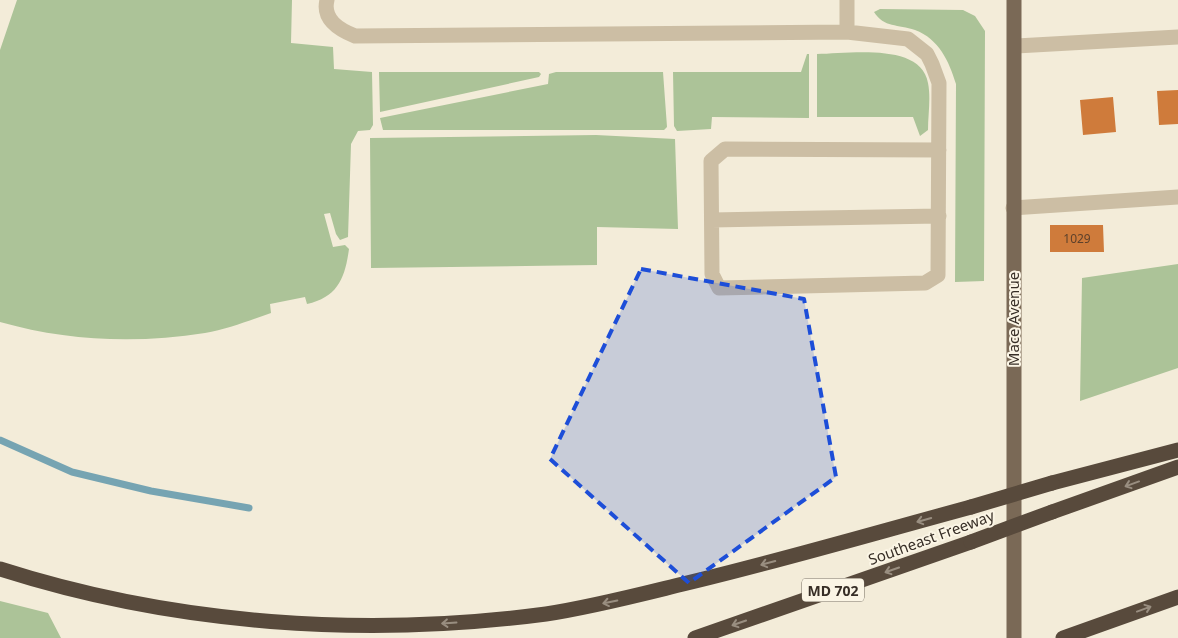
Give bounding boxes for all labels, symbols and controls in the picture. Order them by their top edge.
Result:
house number: 1029 [1063,230,1091,247]
street label: Mace Avenue [1003,272,1023,366]
one-way arrow [1125,480,1140,489]
street label: Southeast Freeway [865,505,997,569]
one-way arrow [917,515,933,525]
one-way arrow [760,558,776,568]
one-way arrow [885,566,901,575]
road number: MD 702 [802,578,864,602]
one-way arrow [602,597,618,607]
one-way arrow [1136,604,1151,613]
one-way arrow [441,619,457,628]
one-way arrow [731,619,747,629]

